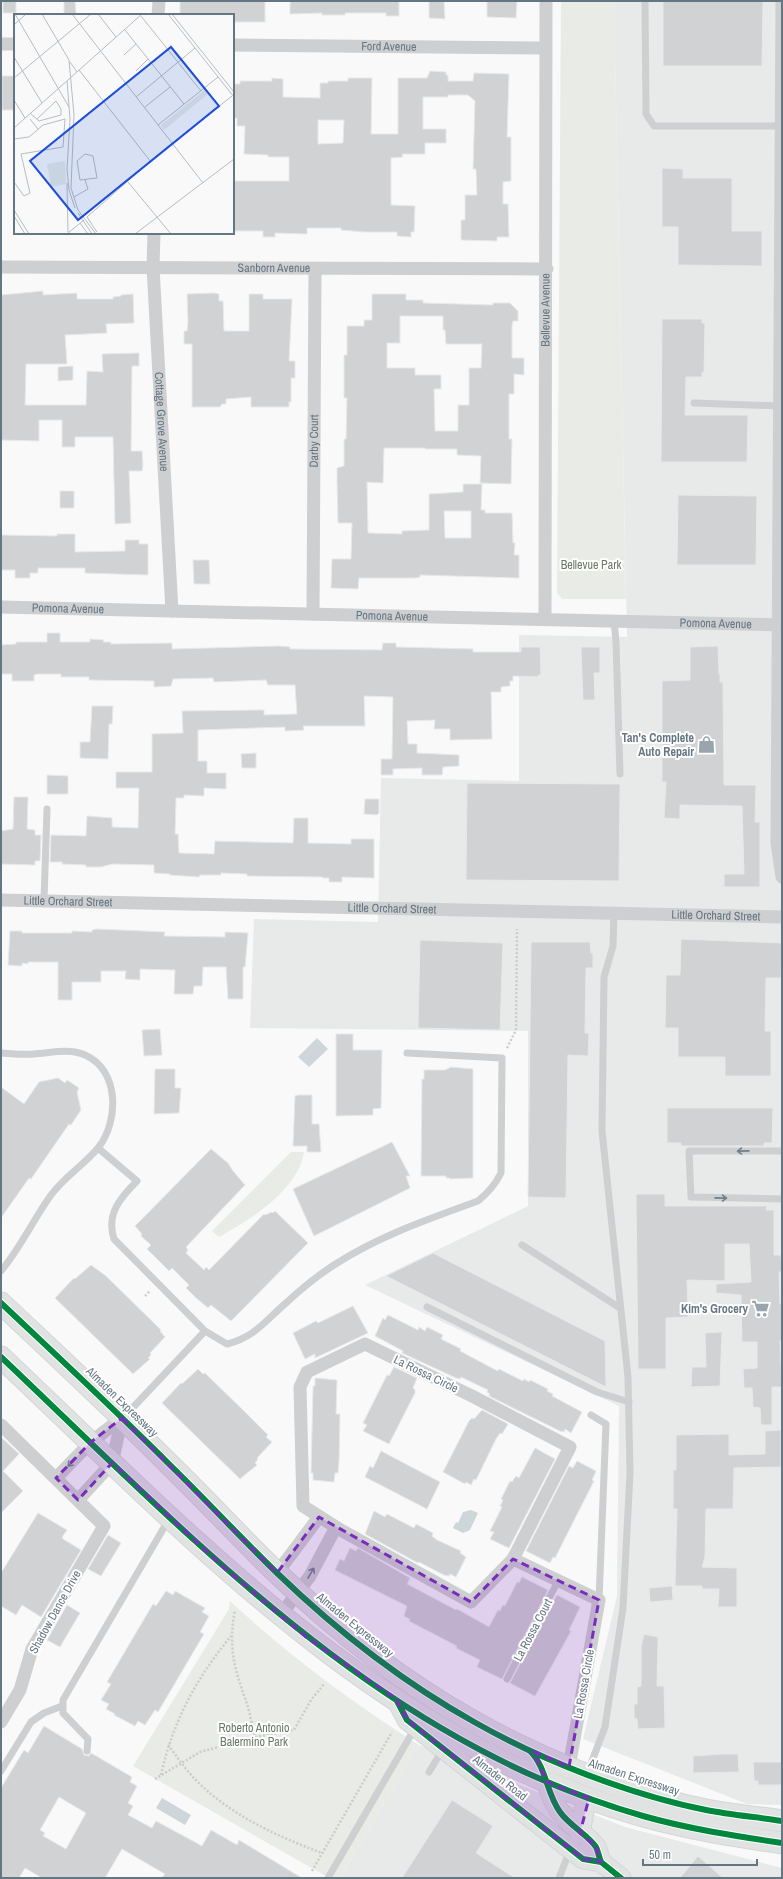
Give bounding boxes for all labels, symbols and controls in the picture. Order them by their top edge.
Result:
inset map [14,14,234,234]
street label: Ford Avenue [361,38,417,55]
street label: Sanborn Avenue [238,260,310,276]
street label: Bellevue Avenue [537,273,554,347]
street label: Cottage Grove Avenue [151,372,172,472]
street label: Darby Court [306,414,322,468]
park label: Bellevue Park [561,557,621,573]
street label: Pomona Avenue [32,600,104,617]
street label: Pomona Avenue [356,607,428,625]
street label: Pomona Avenue [680,615,752,632]
place label: Tan's Complete Auto Repair [622,730,695,760]
shop icon: Tan's Complete Auto Repair [697,735,717,755]
street label: Little Orchard Street [23,892,113,910]
street label: Little Orchard Street [347,900,437,917]
street label: Little Orchard Street [671,907,761,925]
one-way arrow [737,1147,750,1155]
one-way arrow [714,1194,727,1202]
supermarket icon: Kim's Grocery [751,1299,771,1319]
place label: Kim's Grocery [681,1301,749,1317]
street label: La Rossa Circle [391,1351,461,1397]
street label: Almaden Expressway [82,1363,162,1441]
one-way arrow [67,1457,76,1467]
street label: Shadow Dance Drive [25,1567,85,1657]
one-way arrow [308,1567,315,1579]
street label: Almaden Expressway [312,1588,397,1661]
street label: La Rossa Court [510,1596,556,1664]
street label: La Rossa Circle [570,1648,598,1720]
park label: Roberto Antonio Balermino Park [218,1720,290,1750]
street label: Almaden Road [469,1751,531,1804]
street label: Almaden Expressway [586,1754,682,1799]
scale bar [643,1841,757,1867]
text: 50 m [649,1847,671,1863]

